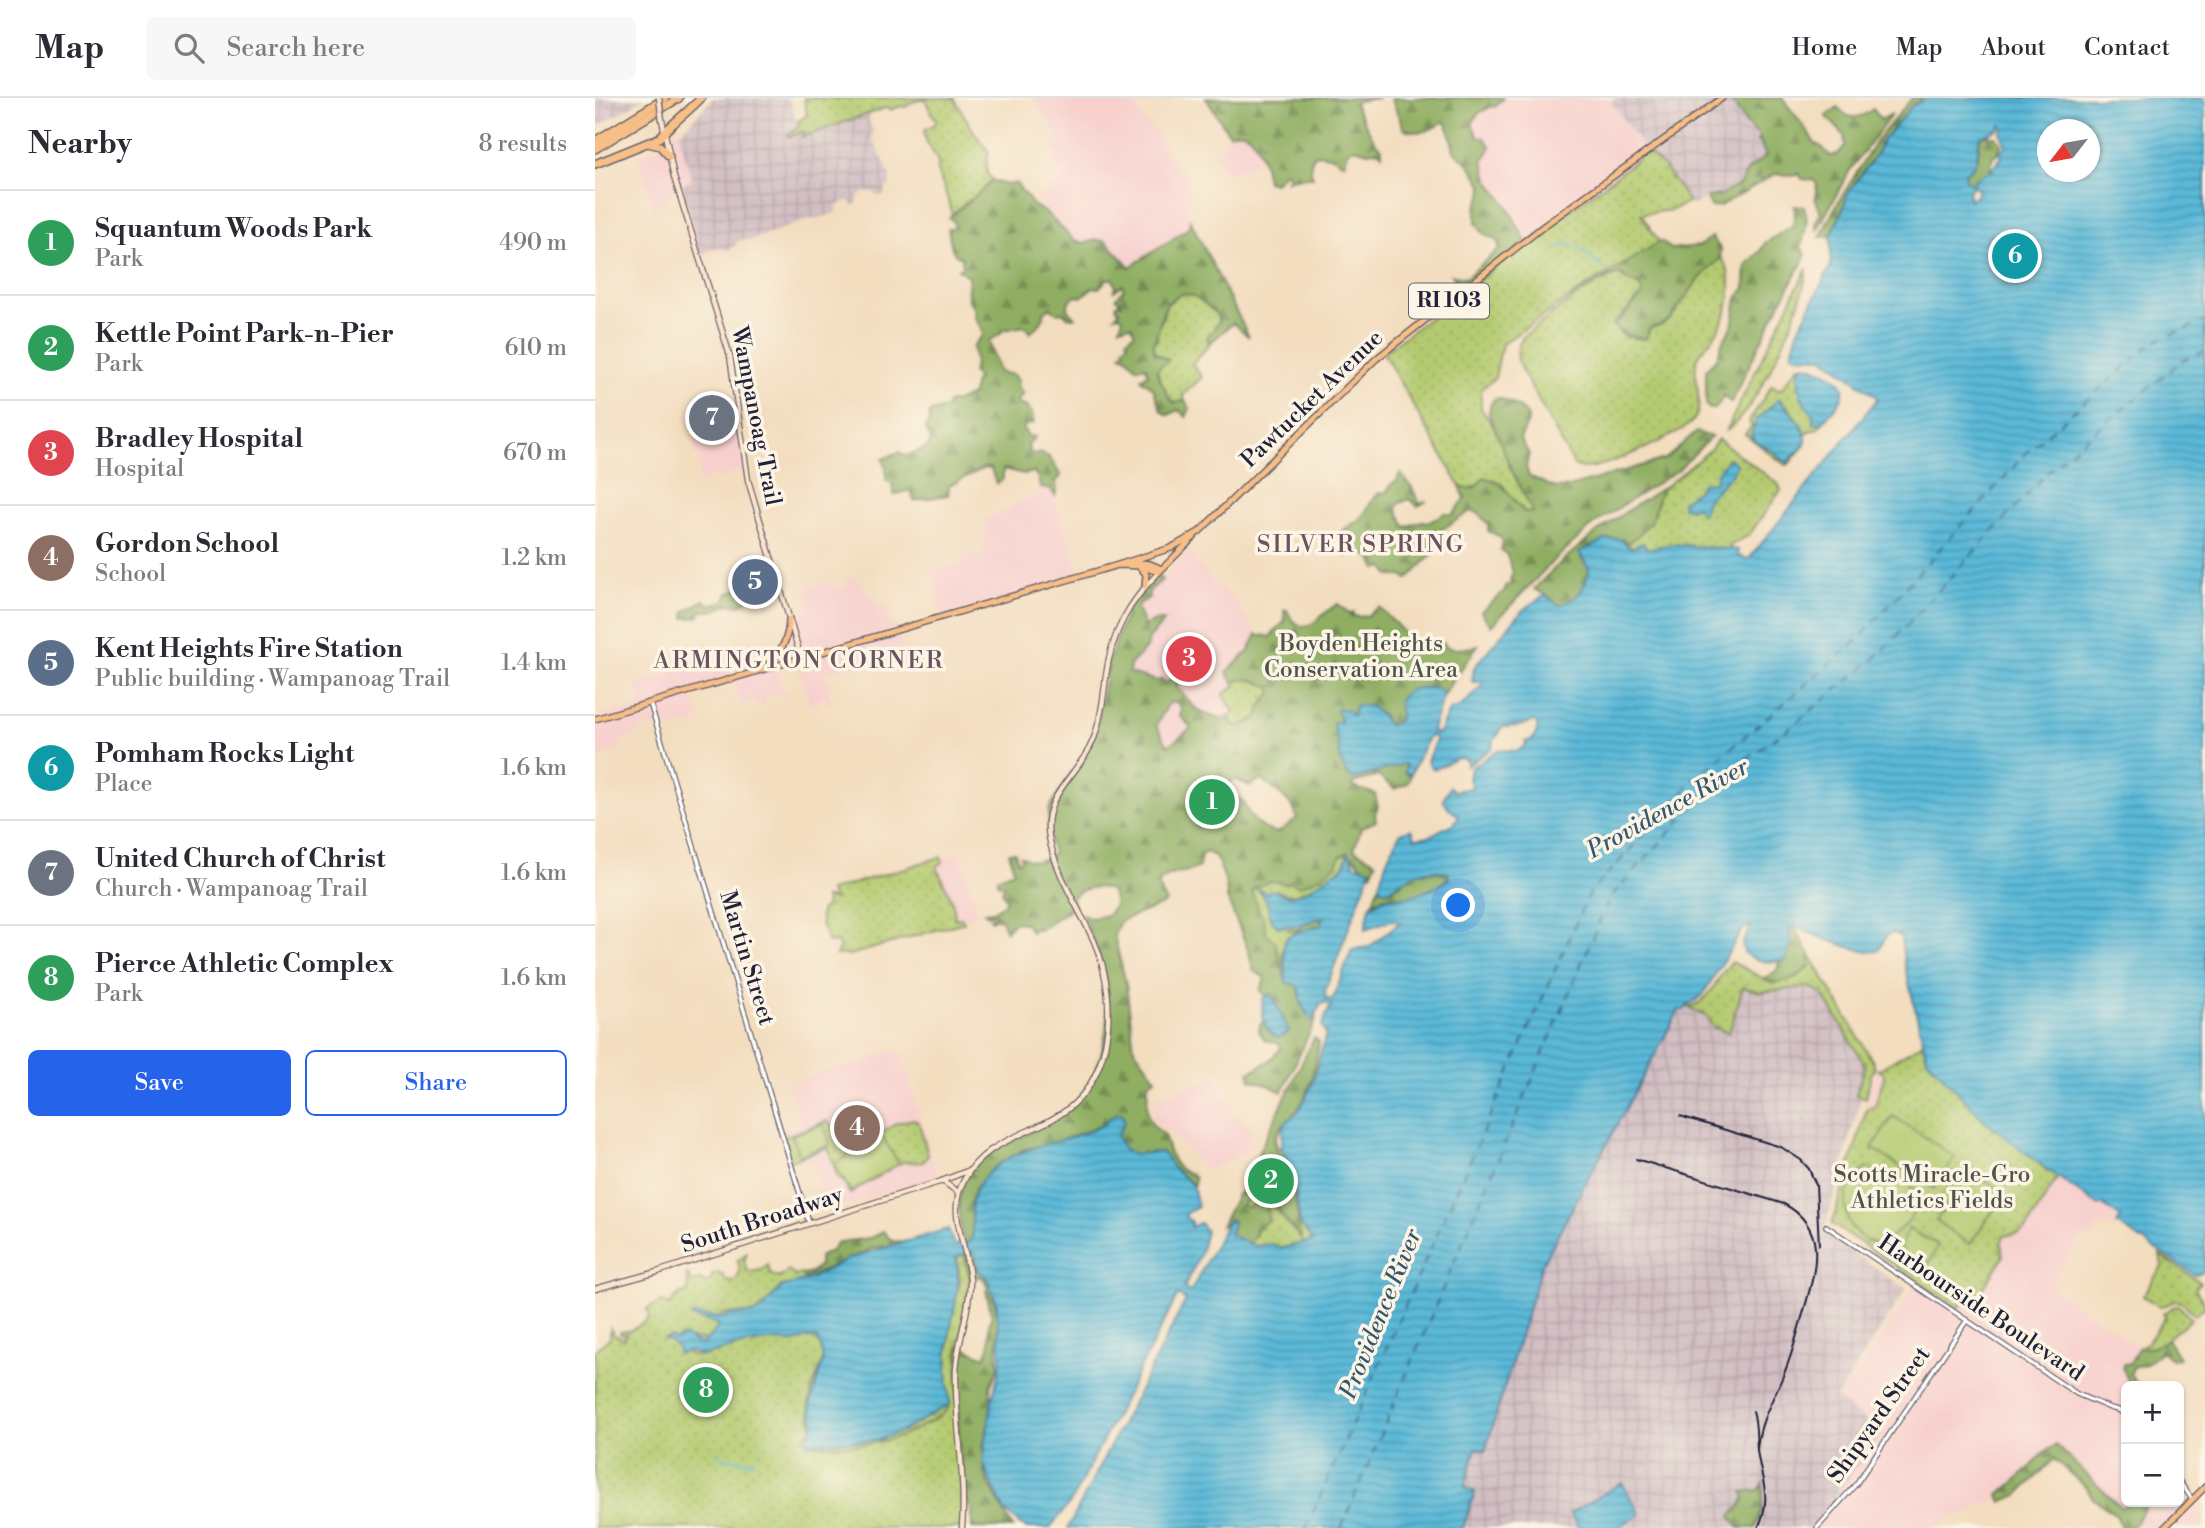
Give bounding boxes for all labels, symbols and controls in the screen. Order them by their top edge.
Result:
search box [146,17,636,80]
text: Map [35,28,104,69]
icon: search [170,29,208,67]
text: Search here [226,32,365,64]
text: Home [1792,33,1857,63]
text: Map [1895,33,1943,63]
text: About [1981,33,2046,63]
text: Contact [2084,33,2170,63]
north arrow [2037,119,2100,182]
text: Nearby [28,125,132,163]
text: 8 results [479,130,567,158]
text: Squantum Woods Park [95,213,372,245]
text: 1 [45,229,57,257]
text: 490 m [499,229,567,257]
pin: 6 [1992,230,2038,282]
text: Park [95,245,143,273]
road number: RI 103 [1409,284,1489,318]
text: Kettle Point Park-n-Pier [95,318,394,350]
street label: Wampanoag Trail [725,323,787,508]
street label: Pawtucket Avenue [1235,324,1389,474]
text: 2 [44,334,58,362]
text: 610 m [504,334,567,362]
text: Park [95,350,143,378]
pin: 7 [689,392,735,444]
text: Bradley Hospital [95,423,303,455]
text: 3 [44,439,58,467]
text: 670 m [503,439,567,467]
text: Hospital [95,455,184,483]
text: Gordon School [95,528,279,560]
district label: SILVER SPRING [1257,530,1465,560]
text: 4 [43,544,59,572]
text: 1.2 km [502,544,567,572]
pin: 5 [732,556,778,608]
text: School [95,560,166,588]
park label: Boyden Heights Conservation Area [1264,630,1458,684]
text: Kent Heights Fire Station [95,633,403,665]
pin: 3 [1166,633,1212,685]
district label: ARMINGTON CORNER [653,646,944,676]
text: 5 [44,649,58,677]
text: 1.4 km [501,649,567,677]
text: Public building · Wampanoag Trail [95,665,450,693]
text: Pomham Rocks Light [95,738,354,770]
water label: Providence River [1581,752,1755,866]
text: 6 [44,754,58,782]
text: 1.6 km [501,754,567,782]
text: Place [95,770,152,798]
pin: 1 [1189,776,1235,828]
text: United Church of Christ [95,843,385,875]
text: 7 [44,859,58,887]
text: 1.6 km [501,859,567,887]
text: Church · Wampanoag Trail [95,875,368,903]
street label: Martin Street [713,887,781,1029]
your location [1441,888,1475,922]
text: Pierce Athletic Complex [95,948,394,980]
text: 8 [44,964,58,992]
text: 1.6 km [501,964,567,992]
text: Park [95,980,143,1008]
button: Save [28,1050,291,1116]
button: Share [305,1050,567,1116]
pin: 4 [834,1102,880,1154]
pin: 2 [1248,1155,1294,1207]
park label: Scotts Miracle-Gro Athletics Fields [1833,1161,2031,1215]
street label: South Broadway [678,1180,847,1259]
water label: Providence River [1333,1224,1429,1404]
street label: Harbourside Boulevard [1873,1229,2089,1387]
street label: Shipyard Street [1822,1341,1936,1489]
pin: 8 [683,1364,729,1416]
map controls [2121,1381,2184,1507]
button: + [2121,1381,2184,1444]
button: − [2121,1444,2184,1507]

